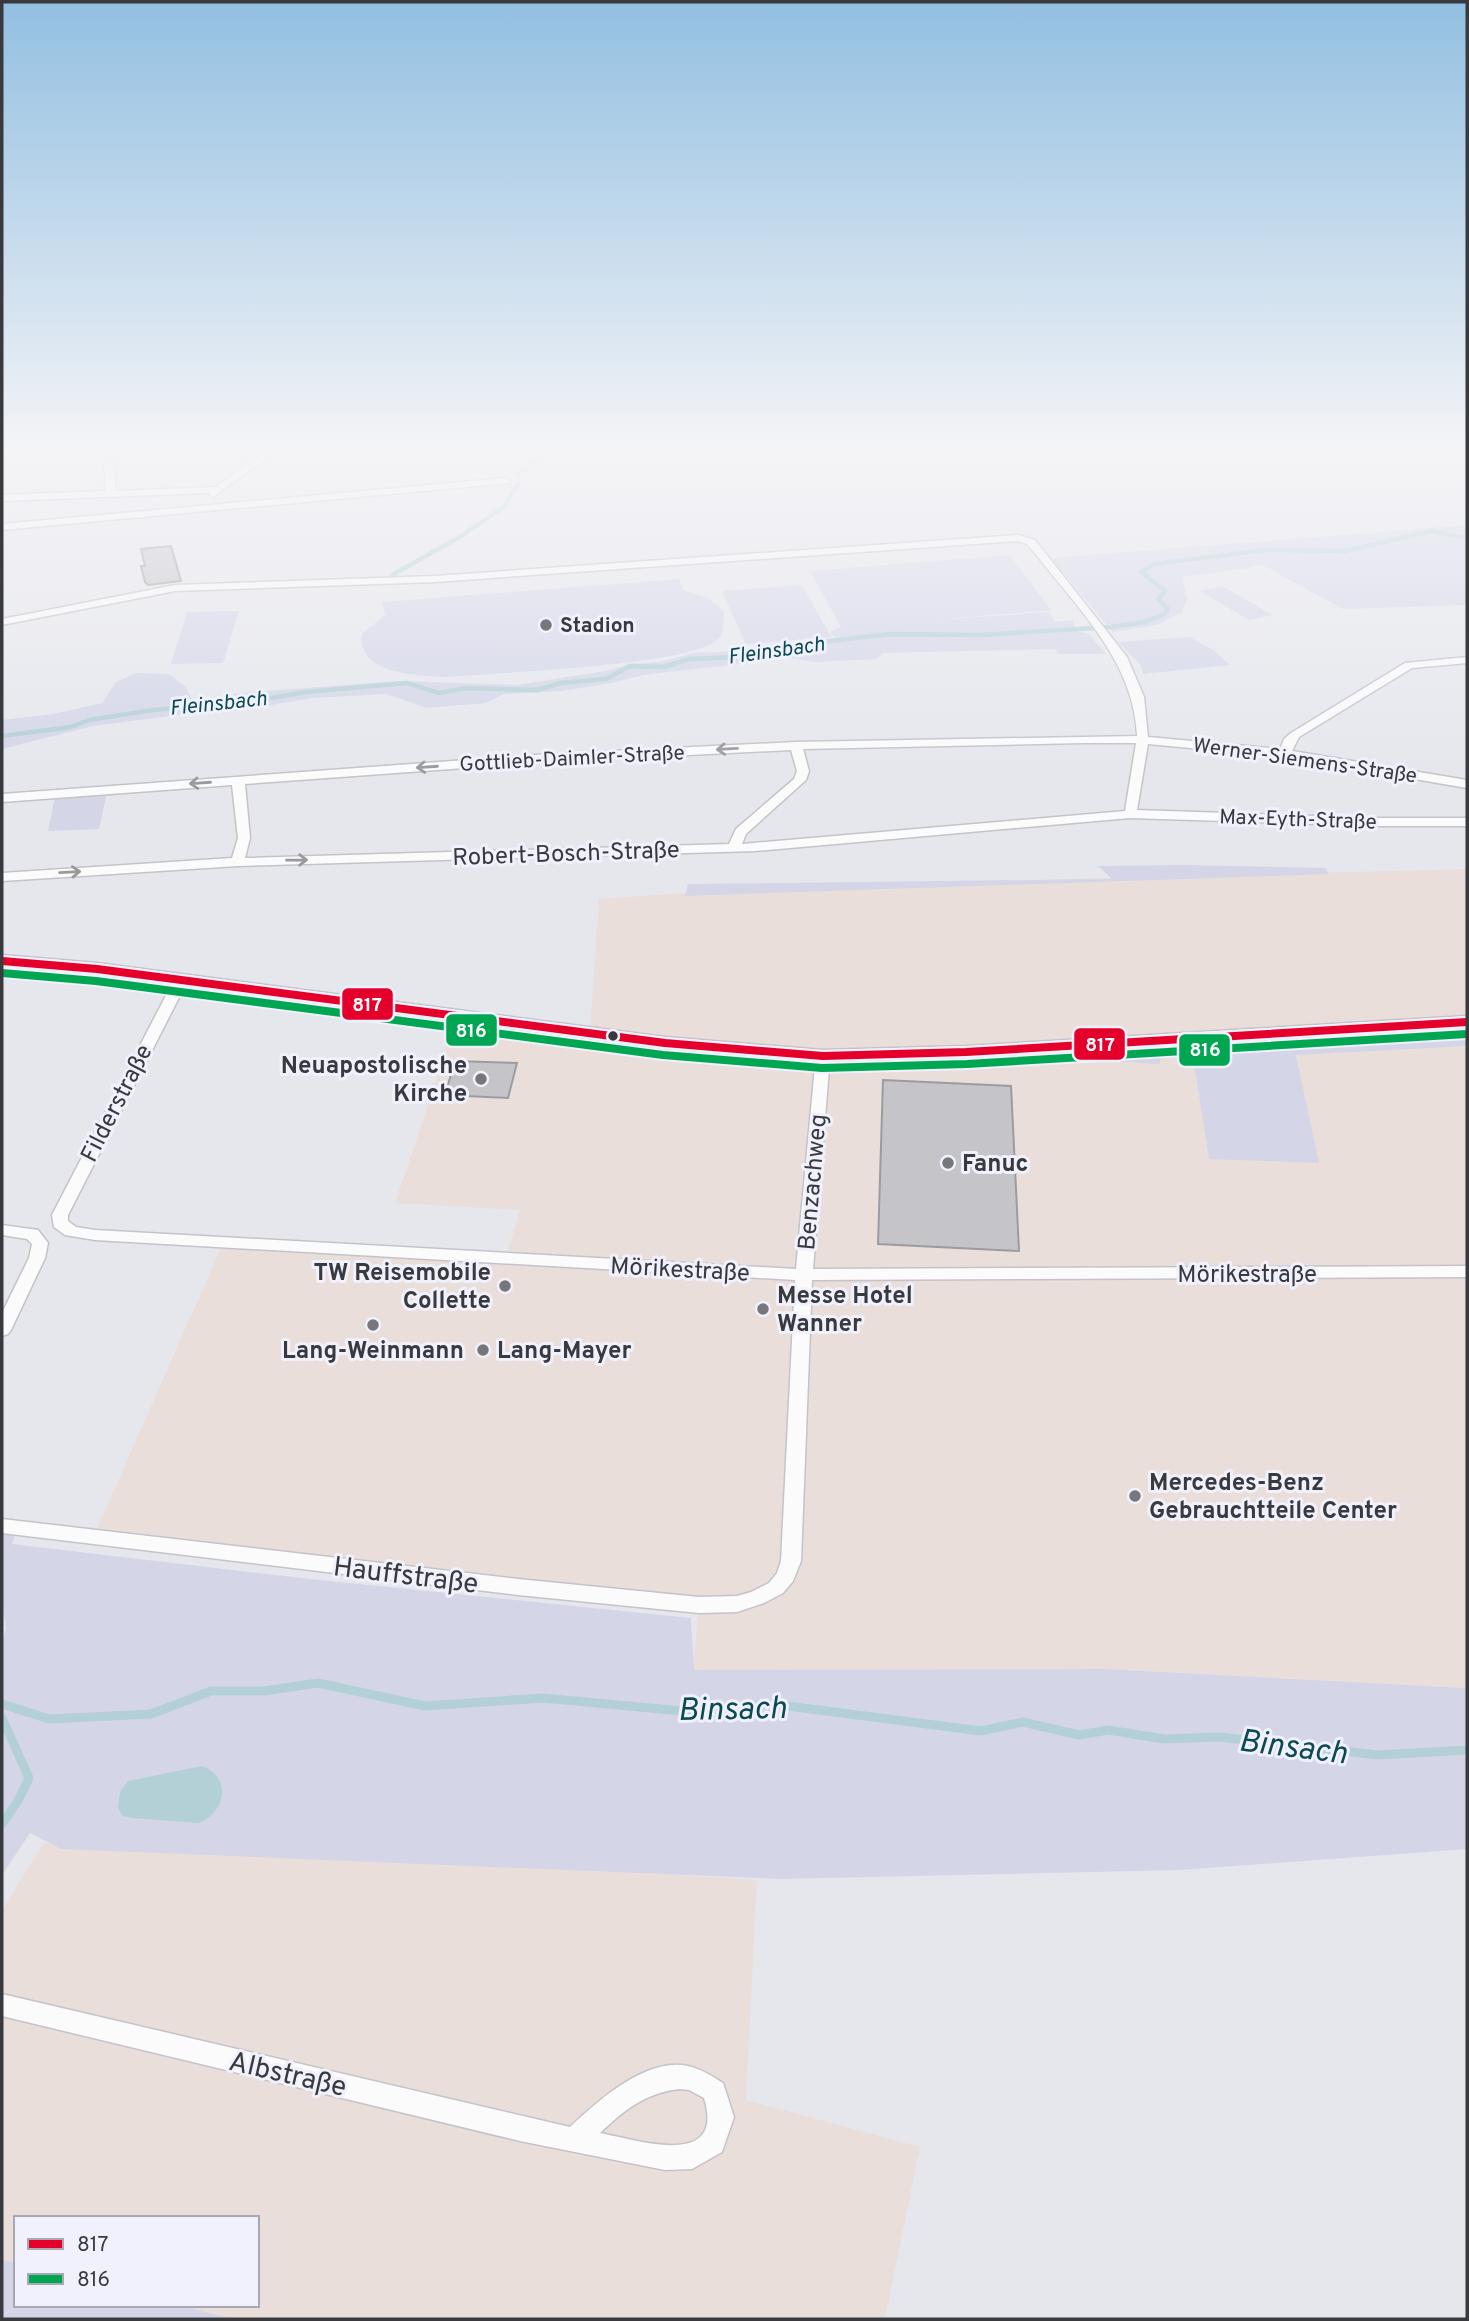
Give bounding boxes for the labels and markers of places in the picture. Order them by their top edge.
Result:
place label: Stadion [560,613,635,640]
marker: Stadion [538,617,554,633]
unlabelled marker [606,1029,620,1043]
place label: Neuapostolische Kirche [281,1052,467,1110]
marker: Neuapostolische Kirche [473,1071,489,1087]
place label: Fanuc [962,1150,1028,1180]
marker: Fanuc [940,1155,956,1171]
place label: TW Reisemobile Collette [313,1259,491,1317]
marker: TW Reisemobile Collette [497,1278,513,1294]
place label: Messe Hotel Wanner [777,1282,913,1340]
marker: Messe Hotel Wanner [755,1301,771,1317]
marker: Lang-Weinmann [365,1317,381,1333]
place label: Lang-Weinmann [282,1337,464,1367]
place label: Lang-Mayer [497,1337,632,1367]
marker: Lang-Mayer [475,1342,491,1358]
place label: Mercedes-Benz Gebrauchtteile Center [1149,1469,1397,1527]
marker: Mercedes-Benz Gebrauchtteile Center [1127,1488,1143,1504]

